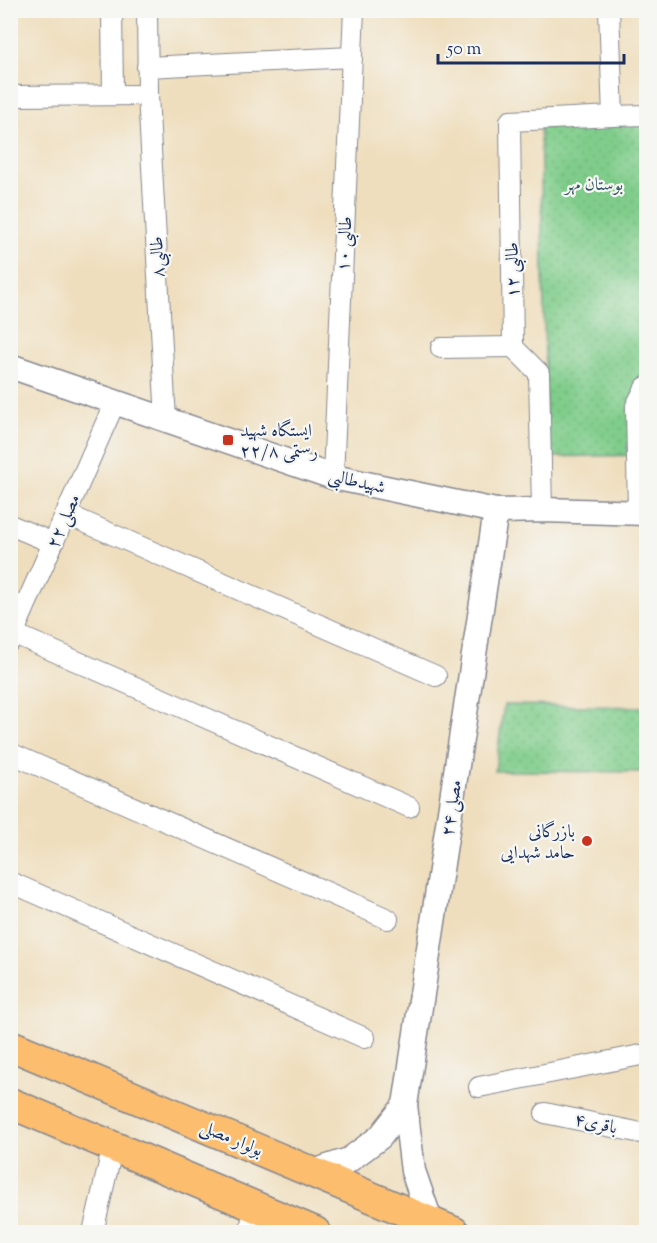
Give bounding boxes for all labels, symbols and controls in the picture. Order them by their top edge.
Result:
scale bar [438,27,624,65]
text: 50 m [446,37,482,63]
park label: بوستان مهر [563,173,623,199]
street label: طالبی ۱۰ [332,216,360,272]
street label: طالبی۸ [145,236,173,278]
street label: طالبی ۱۲ [501,242,527,298]
place label: ایستگاه شهید رستمی ۲۲/۸ [240,418,318,466]
marker: ایستگاه شهید رستمی ۲۲/۸ [221,433,235,447]
street label: شهیدطالبی [325,464,388,502]
street label: مصلی ۲۲ [41,491,88,553]
street label: مصلی ۲۴ [436,778,470,838]
place label: بازرگانی حامد شهدایی [501,820,575,867]
marker: بازرگانی حامد شهدایی [580,834,594,848]
street label: باقری۴ [572,1108,619,1142]
street label: بولوار مصلی [196,1115,267,1165]

